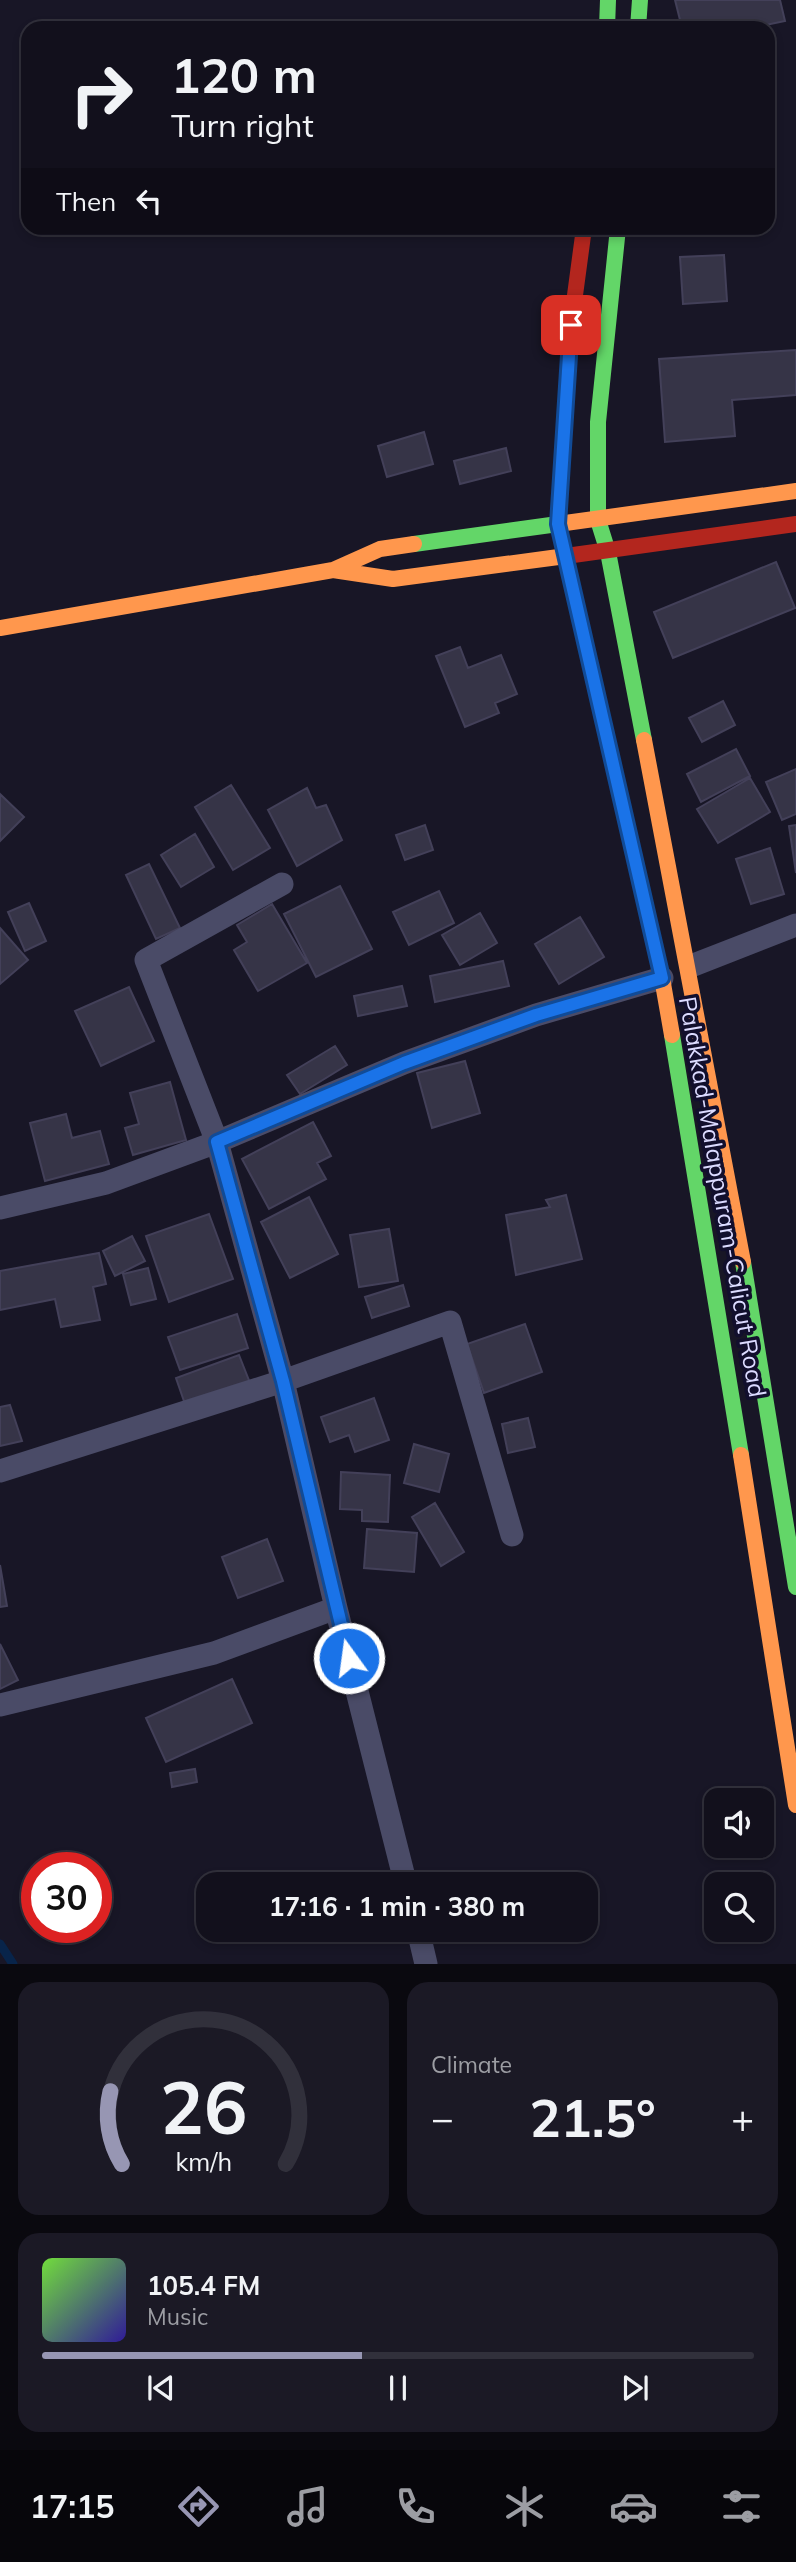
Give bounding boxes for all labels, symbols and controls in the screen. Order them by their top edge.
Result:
text: 120 m [171,44,317,105]
icon: right [56,49,147,140]
text: Turn right [171,105,314,145]
icon: left [130,182,168,220]
text: Then [56,185,116,218]
pin [541,295,601,355]
icon: arrive [552,306,590,344]
street label: Palakkad-Malappuram-Calicut Road [673,994,773,1400]
position arrow [312,1621,386,1695]
map controls [704,1788,774,1942]
button: sound [704,1788,774,1858]
speed limit sign: 30 [21,1852,112,1943]
button: search [704,1872,774,1942]
text: 17:16 · 1 min · 380 m [269,1890,525,1923]
text: Climate [431,2050,512,2079]
text: 26 [160,2062,247,2153]
text: 21.5° [529,2085,656,2150]
text: − [431,2094,454,2142]
text: + [731,2094,754,2142]
text: km/h [175,2146,232,2177]
text: 105.4 FM [147,2269,260,2302]
text: Music [147,2302,208,2331]
icon: previous [142,2369,180,2407]
icon: pause [379,2369,417,2407]
icon: next [616,2369,654,2407]
icon: directions [174,2482,223,2531]
icon: music [283,2482,332,2531]
icon: phone [391,2482,440,2531]
icon: climate [500,2482,549,2531]
icon: car [609,2482,658,2531]
icon: filters [717,2482,766,2531]
text: 17:15 [30,2486,115,2526]

